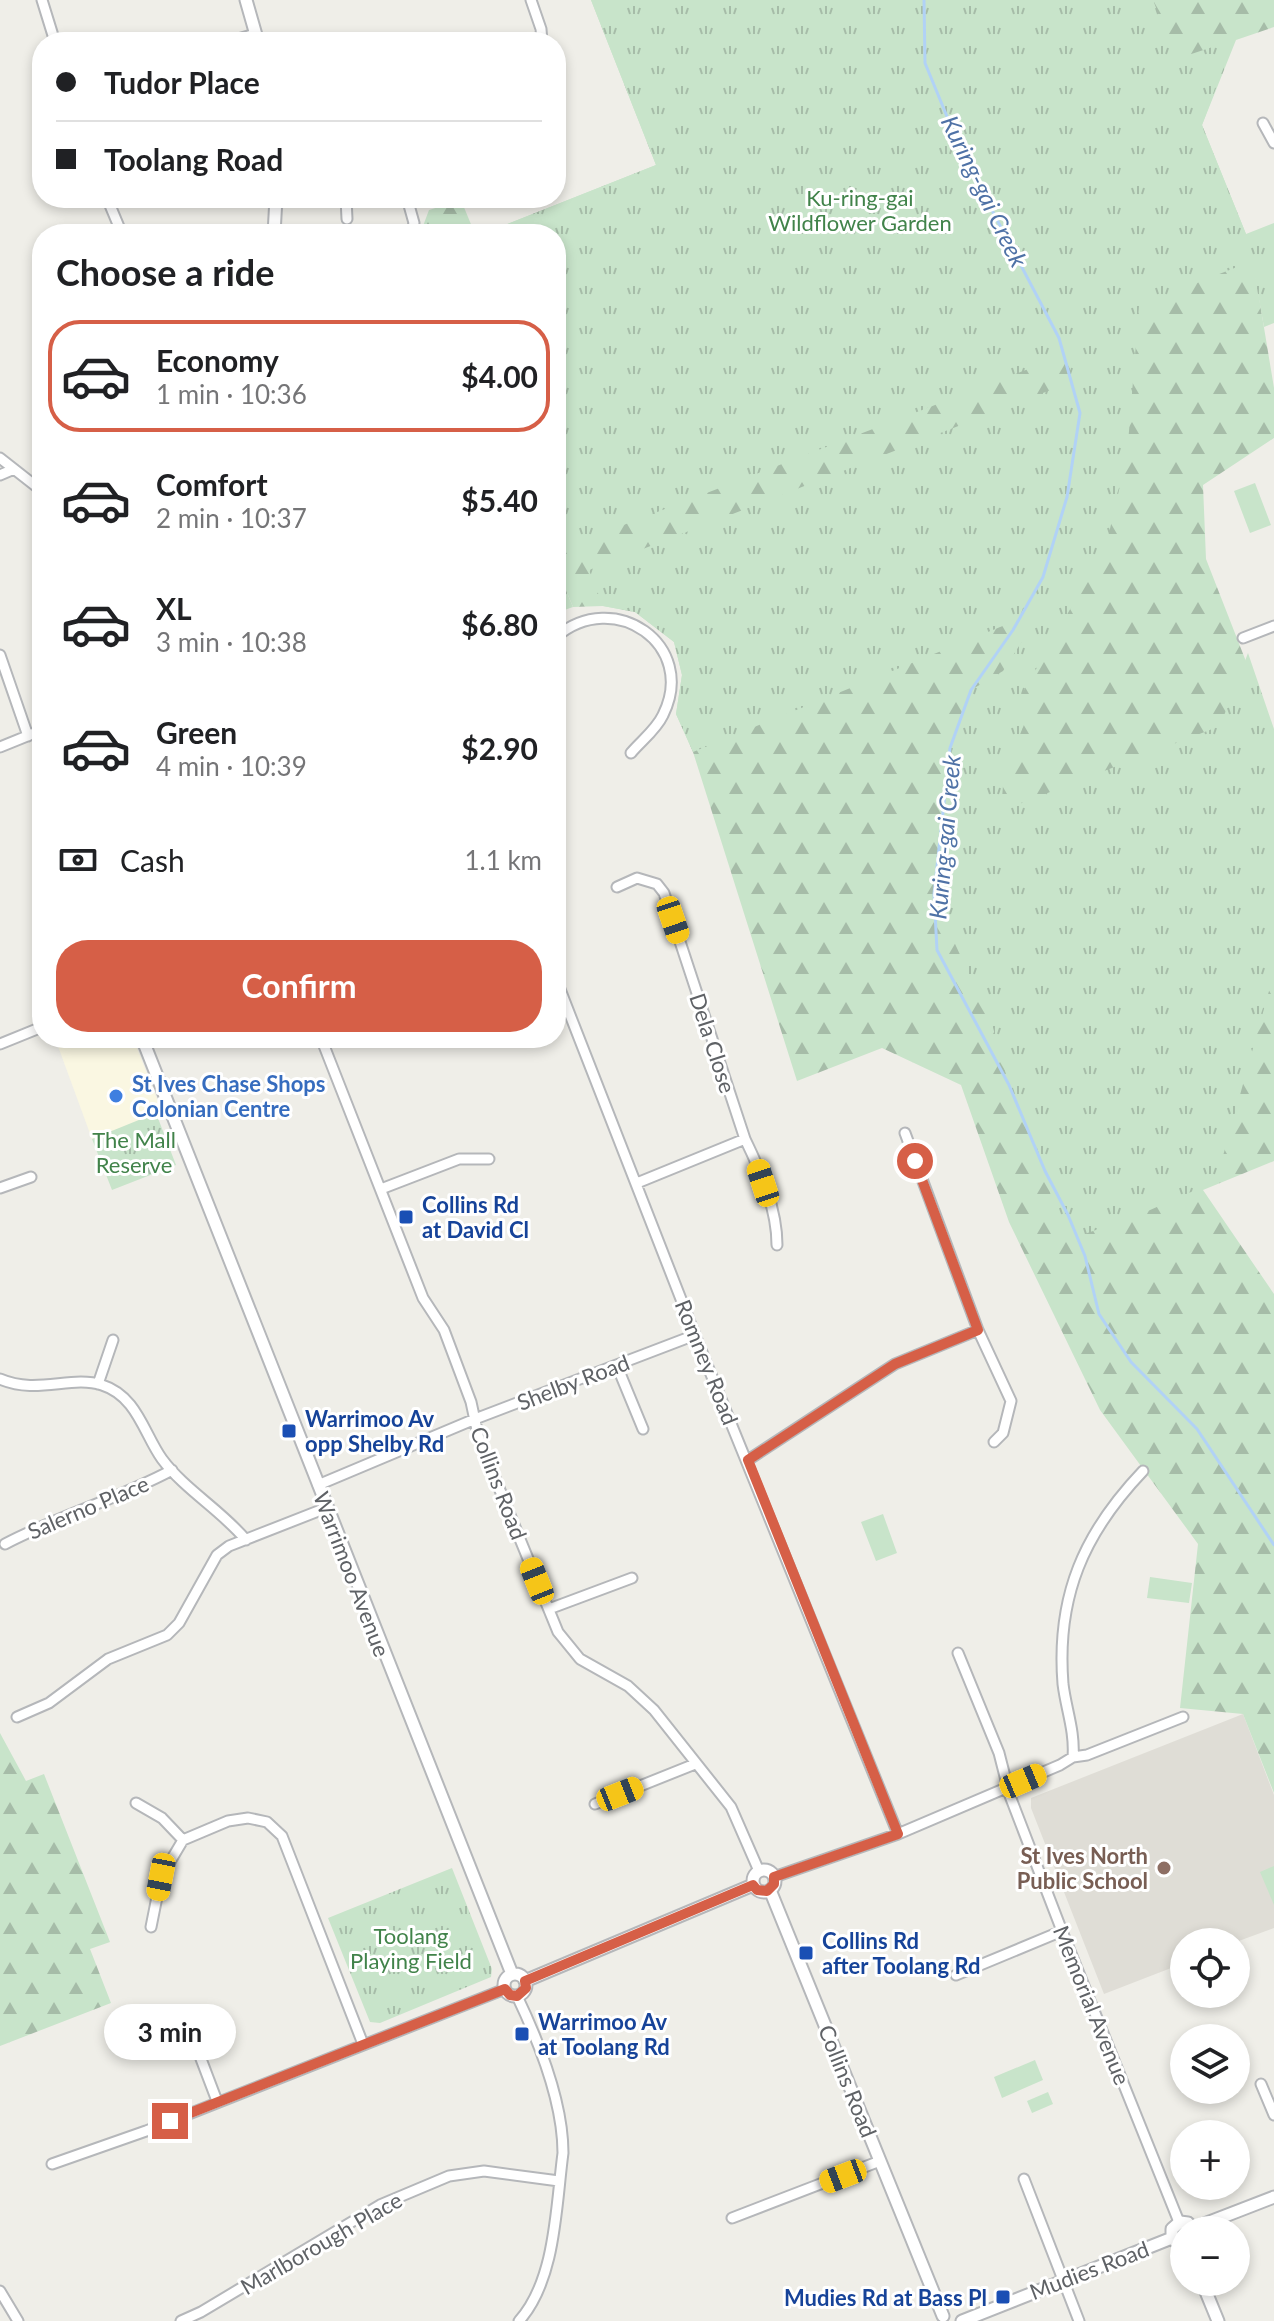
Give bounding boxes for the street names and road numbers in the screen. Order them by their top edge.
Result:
street label: Dela Close [684,990,742,1096]
street label: Romney Road [670,1296,744,1428]
street label: Shelby Road [513,1348,633,1416]
street label: Collins Road [465,1423,533,1543]
street label: Salerno Place [23,1469,153,1545]
street label: Warrimoo Avenue [308,1488,396,1660]
street label: Memorial Avenue [1048,1921,1136,2089]
street label: Collins Road [813,2021,883,2141]
street label: Marlborough Place [235,2186,407,2300]
street label: Mudies Road [1025,2235,1153,2305]

